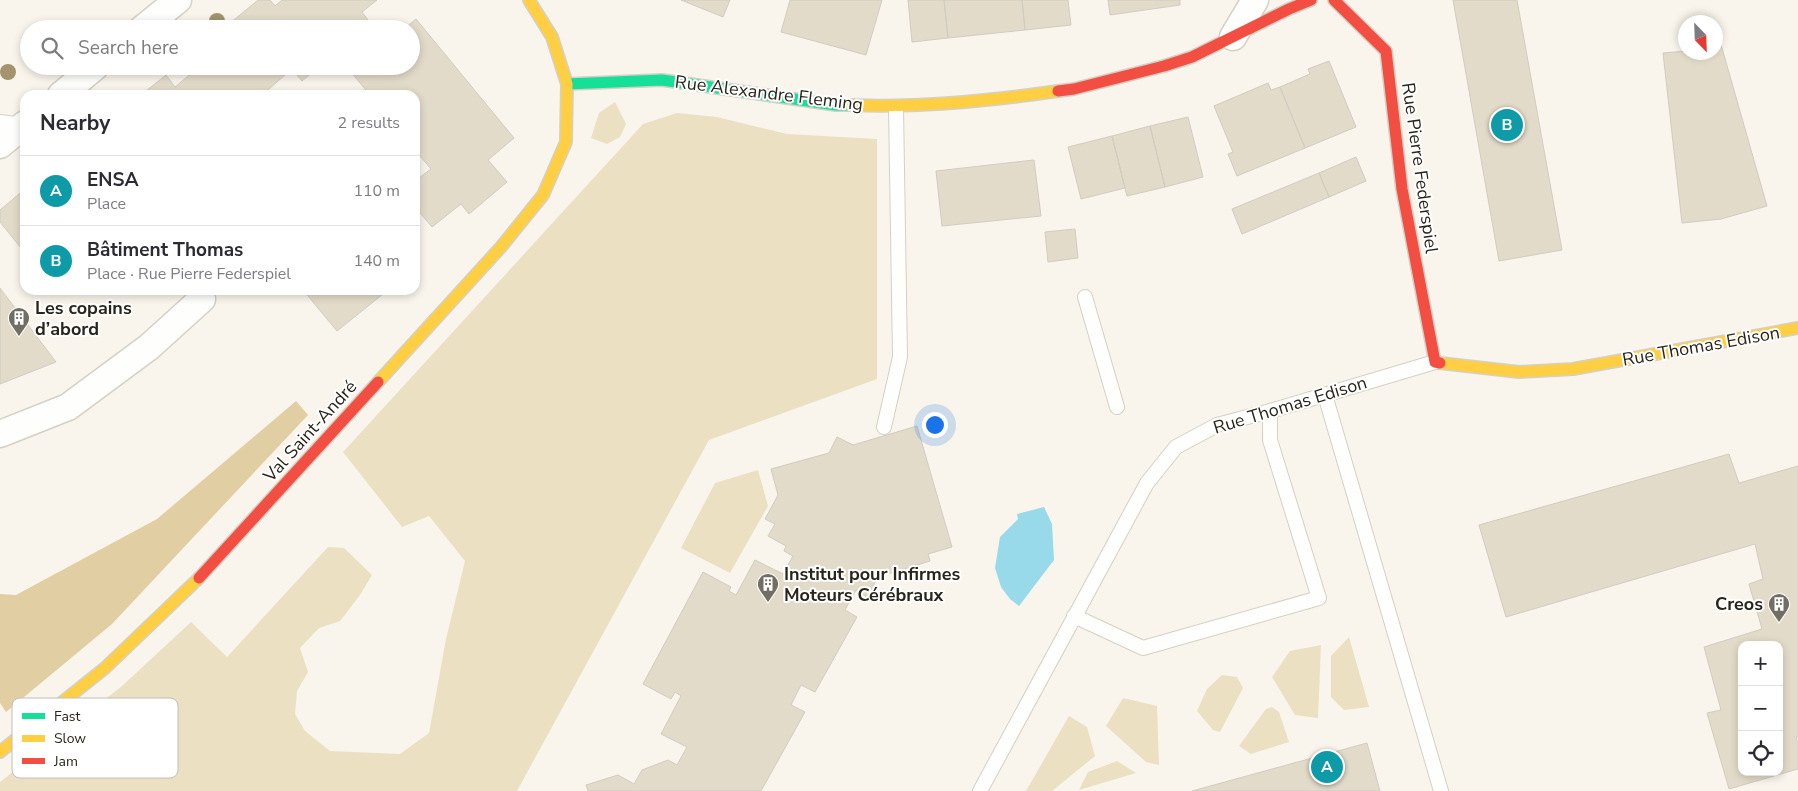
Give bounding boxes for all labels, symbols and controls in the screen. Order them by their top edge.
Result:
north arrow [1678,15,1723,60]
search box [20,20,420,75]
icon: search [38,34,66,62]
text: Search here [78,35,179,61]
street label: Rue Alexandre Fleming [674,70,864,116]
street label: Rue Pierre Federspiel [1396,81,1444,256]
pin: B [1491,106,1523,144]
text: Nearby [40,109,110,137]
text: 2 results [338,112,400,134]
text: ENSA [87,167,139,193]
text: A [50,180,62,202]
text: 110 m [353,180,400,202]
text: Place [87,193,126,215]
text: Bâtiment Thomas [87,237,243,263]
text: B [50,250,62,272]
text: 140 m [353,250,400,272]
text: Place · Rue Pierre Federspiel [87,263,291,285]
place label: Les copains d’abord [35,296,132,341]
building icon: Les copains d’abord [7,306,31,337]
street label: Rue Thomas Edison [1620,320,1782,372]
street label: Rue Thomas Edison [1210,370,1370,440]
street label: Val Saint-André [257,375,362,488]
your location [922,412,948,438]
place label: Institut pour Infirmes Moteurs Cérébraux [784,562,961,607]
building icon: Institut pour Infirmes Moteurs Cérébraux [756,572,780,603]
place label: Creos [1715,592,1763,616]
building icon: Creos [1767,592,1791,623]
map controls [1738,641,1783,776]
button: + [1738,641,1783,686]
button: − [1738,686,1783,731]
legend [12,698,178,778]
text: Fast [54,707,80,726]
text: Slow [54,729,86,748]
button: locate [1738,731,1783,776]
pin: A [1311,748,1343,786]
text: Jam [53,752,78,771]

